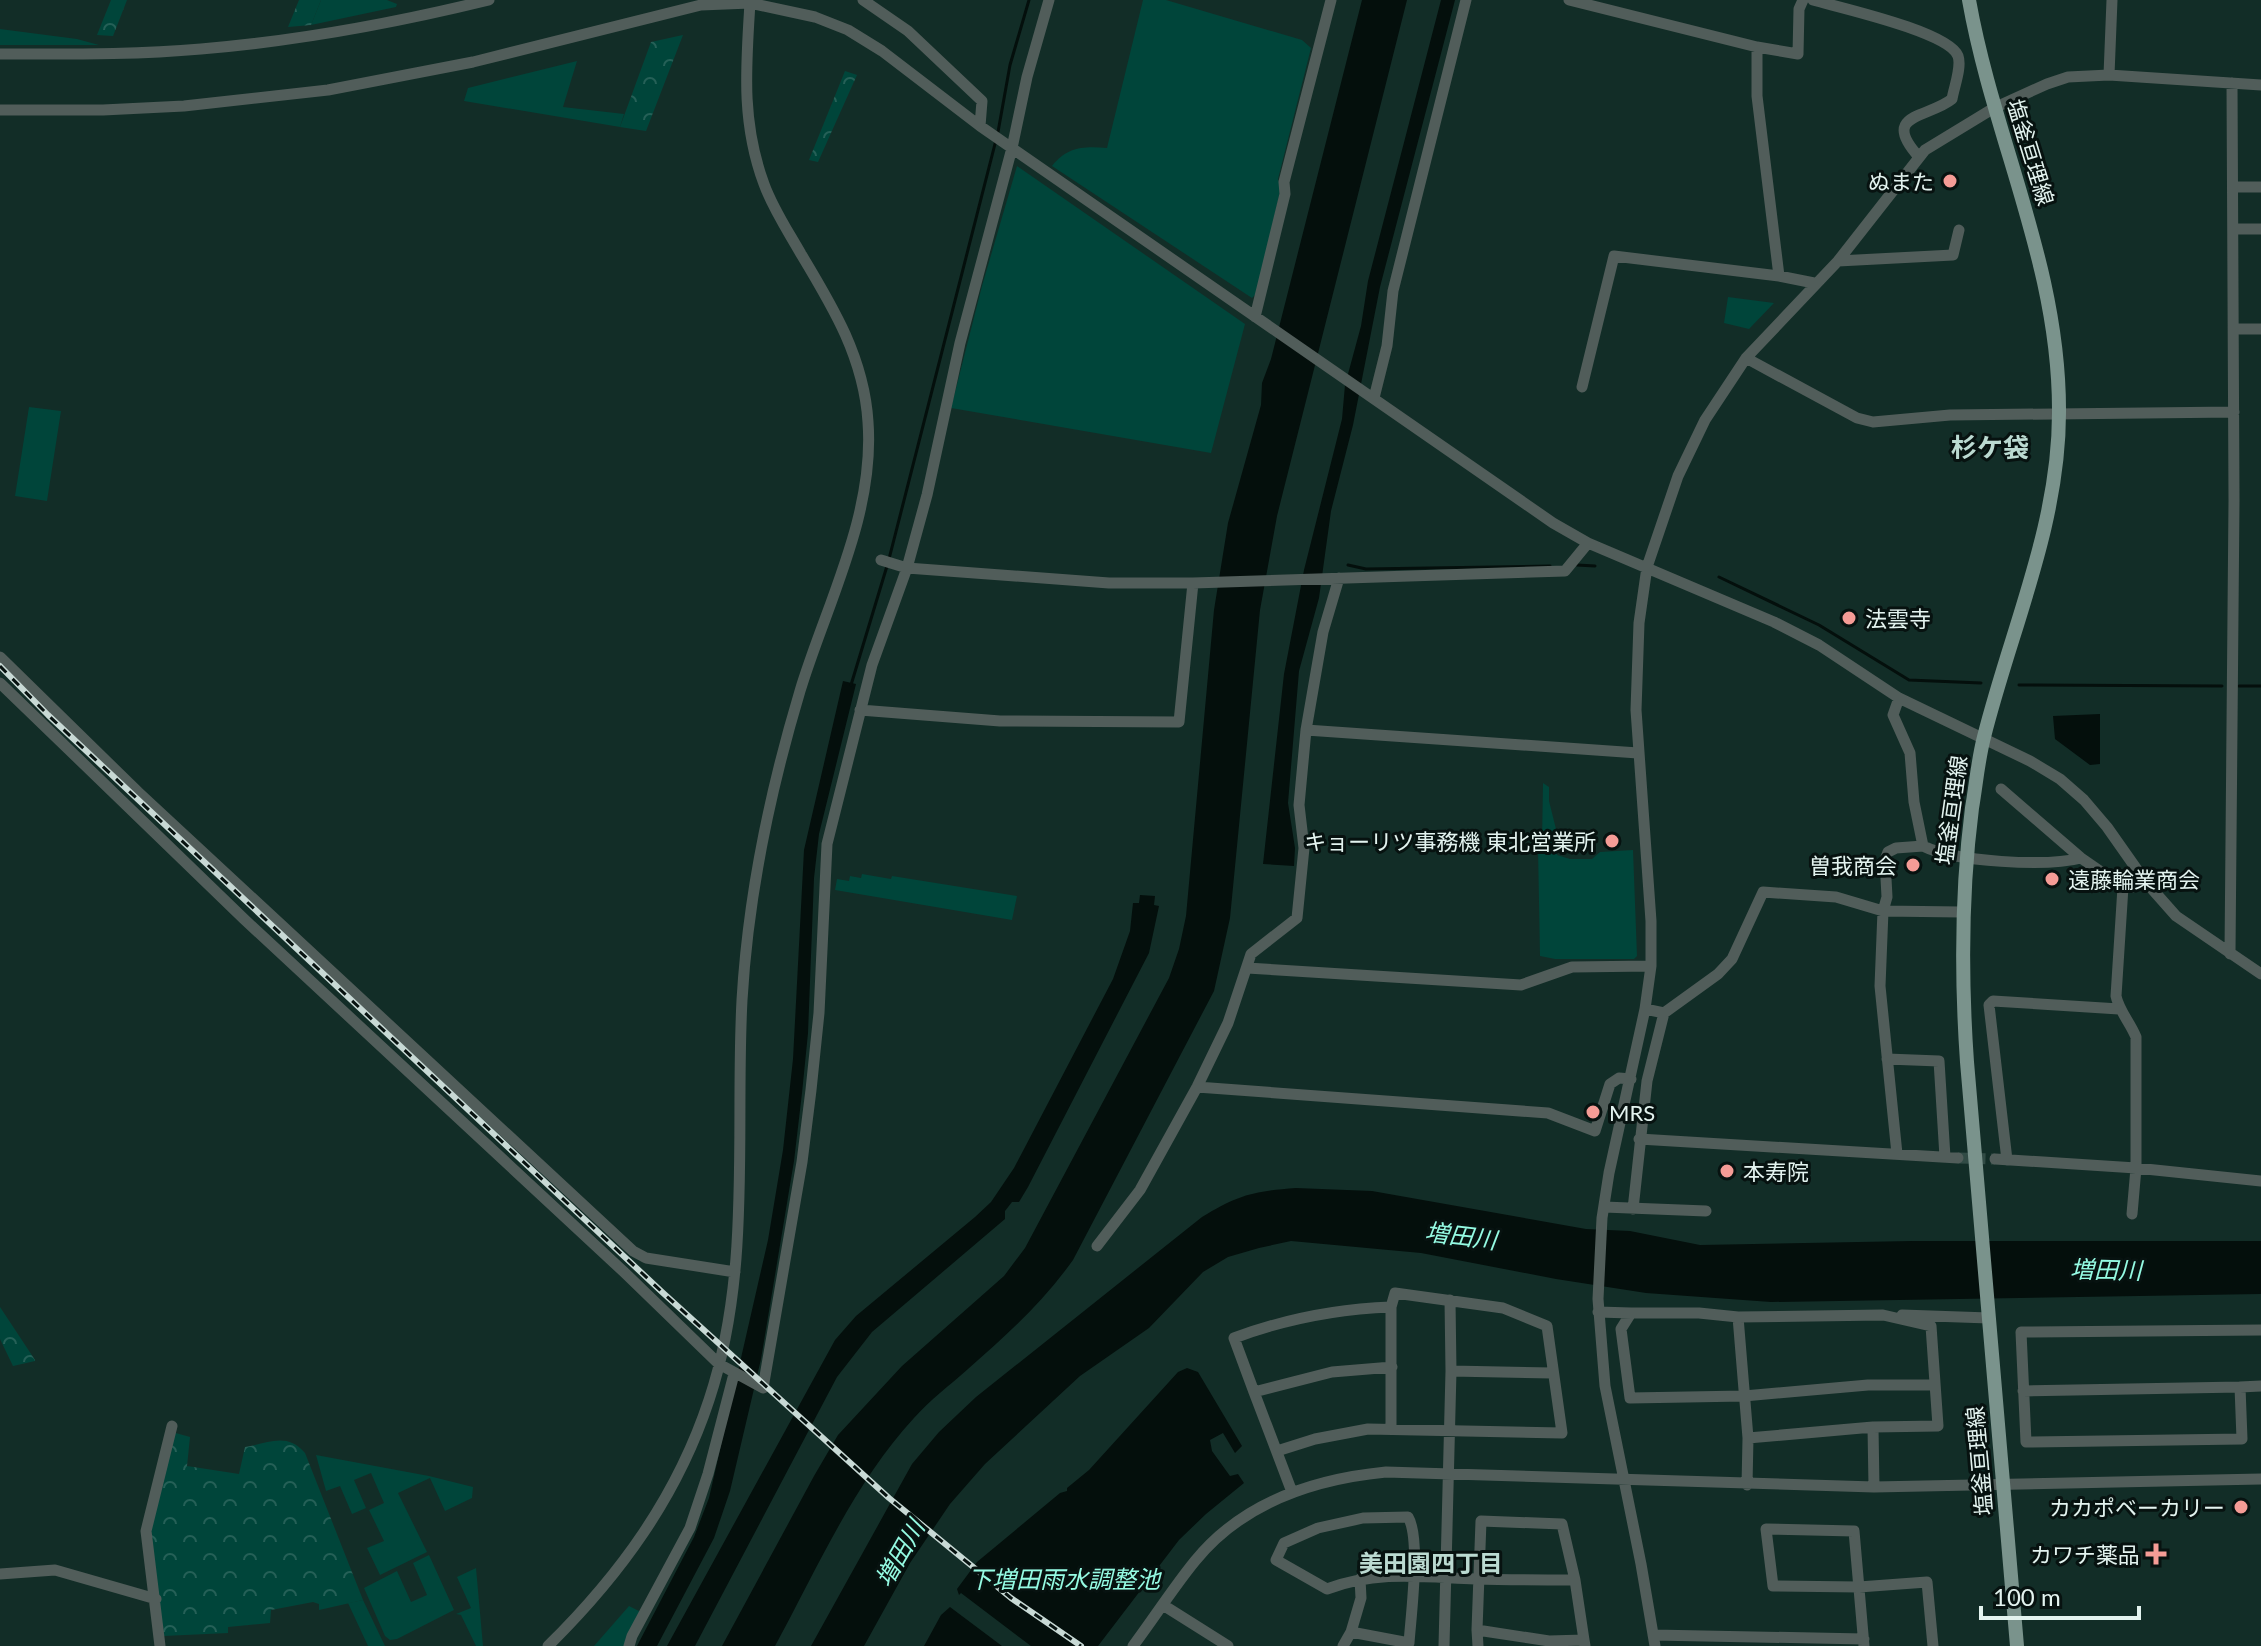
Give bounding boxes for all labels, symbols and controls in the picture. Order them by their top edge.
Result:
street label: 塩釜亘理線 [2002,95,2060,209]
place label: ぬまた [1868,168,1934,195]
marker: ぬまた [1941,172,1959,190]
district label: 杉ケ袋 [1951,431,2029,463]
place label: 法雲寺 [1865,605,1931,632]
marker: 法雲寺 [1840,609,1858,627]
street label: 塩釜亘理線 [1930,754,1972,866]
place label: キョーリツ事務機 東北営業所 [1304,828,1596,855]
marker: キョーリツ事務機 東北営業所 [1603,832,1621,850]
place label: 曽我商会 [1809,852,1897,879]
marker: 曽我商会 [1904,856,1922,874]
place label: 遠藤輪業商会 [2068,866,2200,893]
marker: 遠藤輪業商会 [2043,870,2061,888]
place label: MRS [1609,1099,1655,1126]
marker: MRS [1584,1103,1602,1121]
place label: 本寿院 [1743,1158,1809,1185]
marker: 本寿院 [1718,1162,1736,1180]
water label: 増田川 [1424,1216,1501,1254]
water label: 増田川 [2070,1254,2145,1284]
street label: 塩釜亘理線 [1961,1405,1997,1517]
place label: カカポベーカリー [2049,1494,2225,1521]
marker: カカポベーカリー [2232,1498,2250,1516]
water label: 増田川 [868,1512,931,1591]
place label: カワチ薬品 [2030,1541,2140,1568]
marker: カワチ薬品 [2147,1545,2165,1563]
district label: 美田園四丁目 [1359,1548,1503,1577]
water label: 下増田雨水調整池 [968,1564,1162,1593]
scale bar [1981,1570,2139,1620]
text: 100 m [1993,1582,2061,1611]

